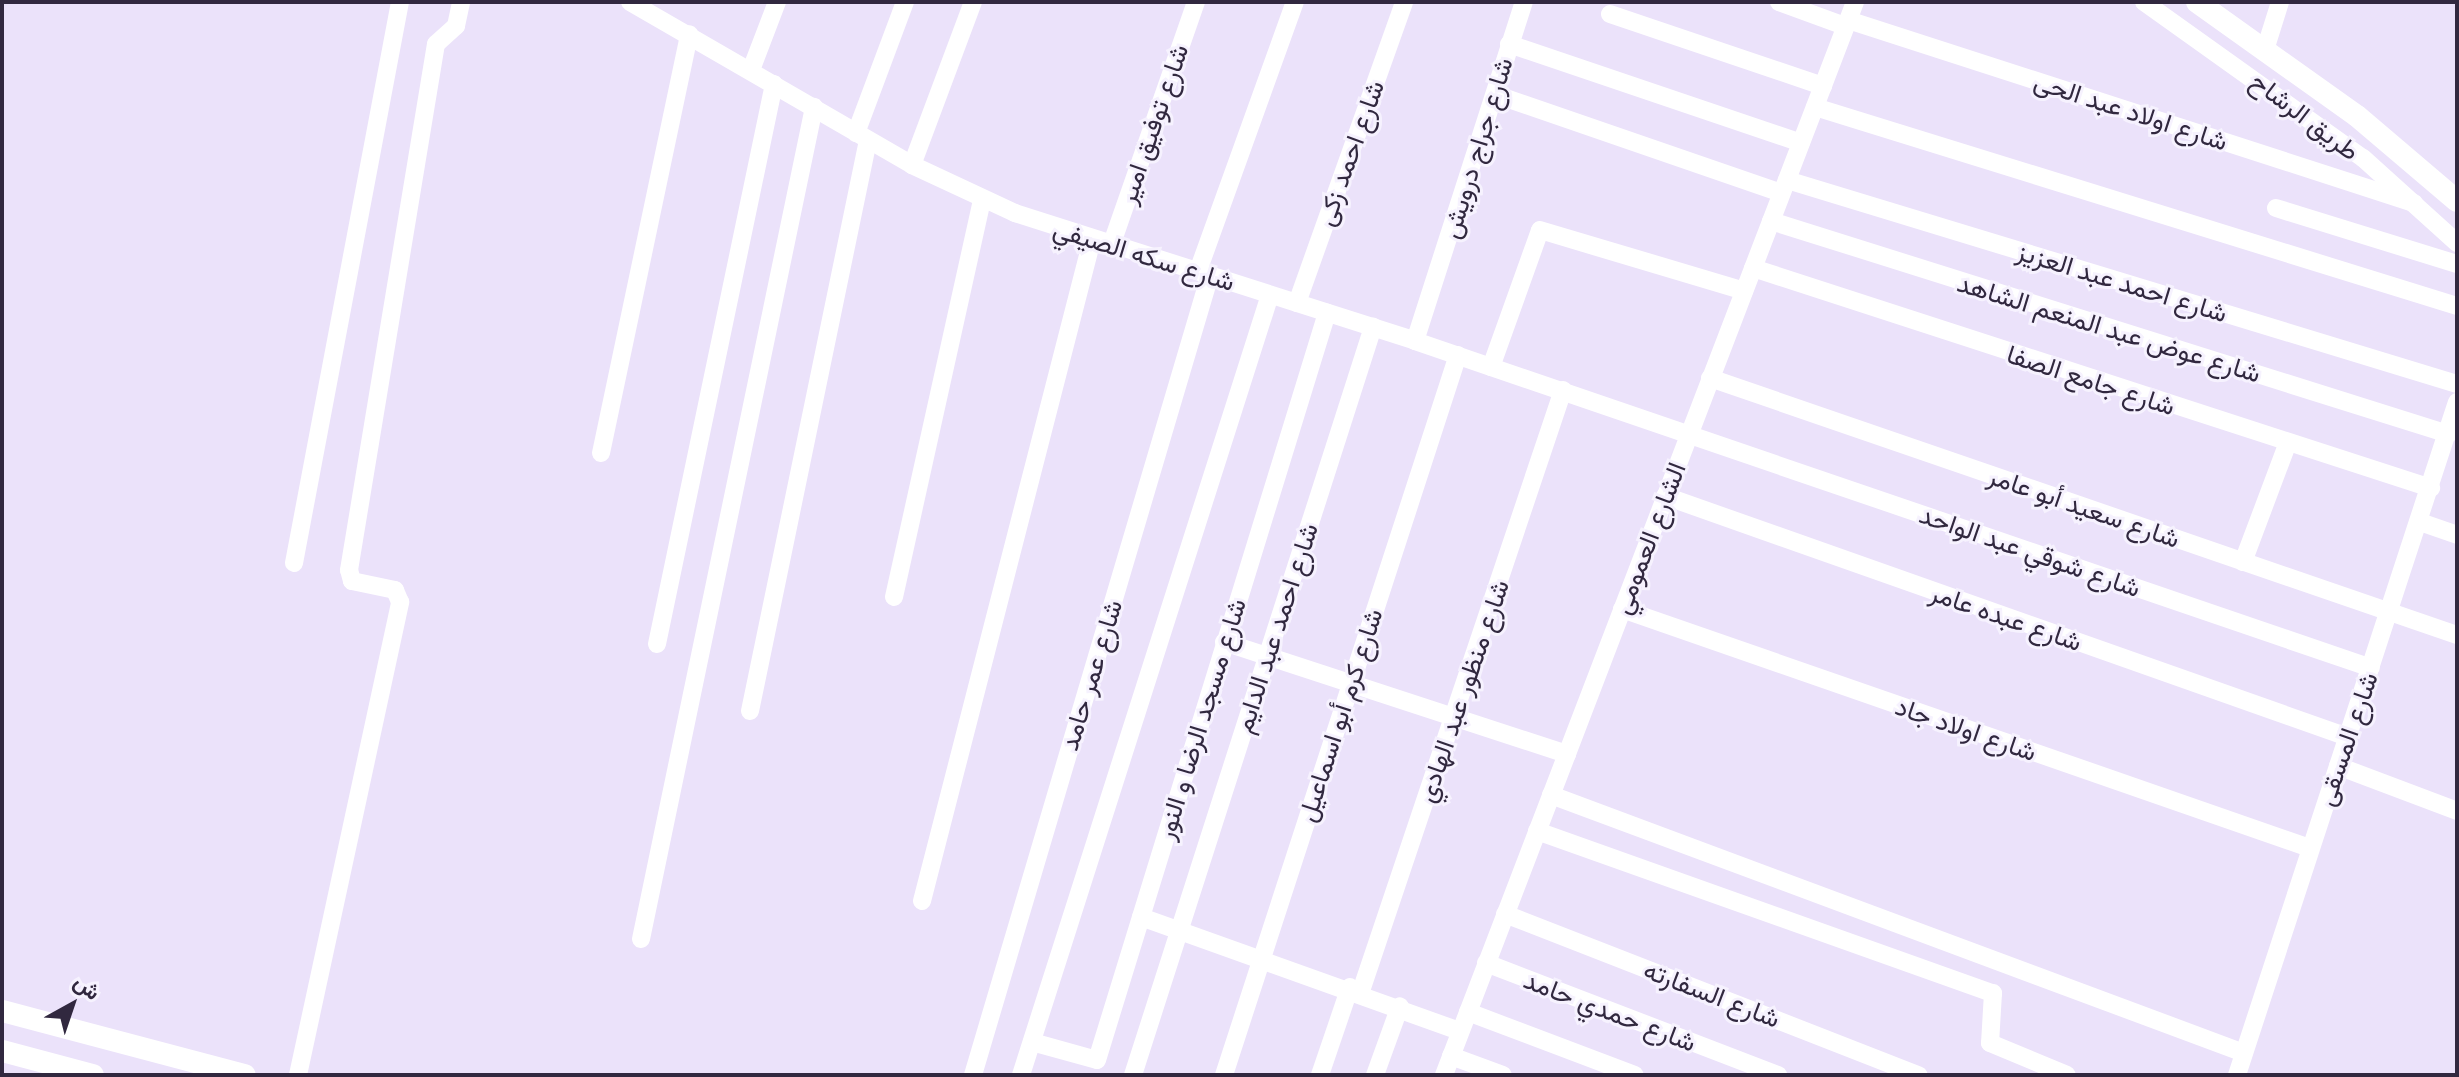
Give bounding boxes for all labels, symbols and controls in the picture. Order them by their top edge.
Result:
street label: شارع توفيق امير [1111,40,1195,208]
street label: شارع جراج درويش [1435,54,1519,242]
street label: شارع اولاد عبد الحى [2030,65,2232,157]
street label: طريق الرشاح [2244,65,2366,167]
street label: شارع احمد زكى [1309,76,1391,230]
street label: شارع سكه الصيفي [1050,213,1238,297]
street label: شارع احمد عبد العزيز [2013,235,2231,329]
street label: شارع عوض عبد المنعم الشاهد [1954,267,2264,389]
street label: شارع جامع الصفا [2003,338,2179,422]
street label: الشارع العمومي [1606,458,1692,618]
street label: شارع سعيد أبو عامر [1984,460,2184,554]
street label: شارع شوقي عبد الواحد [1915,499,2145,603]
street label: شارع احمد عبد الدايم [1227,519,1325,737]
street label: شارع منظور عبد الهادي [1410,576,1516,806]
street label: شارع عبده عامر [1926,576,2086,658]
street label: شارع مسجد الرضا و النور [1149,595,1253,843]
street label: شارع عمر حامد [1053,596,1129,754]
street label: شارع كرم أبو اسماعيل [1291,605,1389,825]
street label: شارع المسقى [2310,668,2384,810]
street label: شارع اولاد جاد [1891,690,2041,768]
street label: شارع السفارته [1639,954,1785,1034]
street label: شارع حمدي حامد [1519,964,1701,1058]
north arrow [32,965,112,1045]
text: ش [69,967,107,1005]

